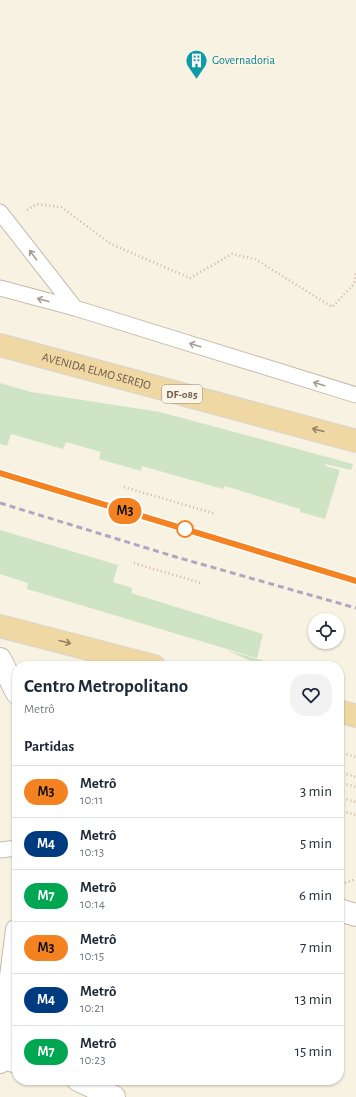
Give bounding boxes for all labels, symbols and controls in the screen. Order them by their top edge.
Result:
building icon: Governadoria [183,47,209,80]
place label: Governadoria [212,54,275,66]
one-way arrow [29,250,37,261]
one-way arrow [37,295,50,303]
one-way arrow [188,341,201,348]
street label: AVENIDA ELMO SEREJO [41,351,153,392]
one-way arrow [312,380,325,387]
road number: DF-085 [162,385,202,403]
one-way arrow [312,426,325,434]
line badge: M3 [107,498,143,524]
text: M3 [116,504,134,518]
unlabelled marker [176,520,194,538]
map controls [308,613,344,649]
button: locate [308,613,344,649]
one-way arrow [58,639,71,646]
button: heart [290,674,332,716]
text: Centro Metropolitano [24,677,188,696]
text: Metrô [24,703,55,716]
text: Partidas [24,739,74,754]
text: Metrô [80,776,117,791]
text: 3 min [300,784,332,799]
text: M3 [37,785,55,799]
text: 10:11 [80,794,103,807]
text: Metrô [80,828,117,843]
text: 5 min [300,836,332,851]
text: M4 [37,837,55,851]
text: 10:13 [80,846,104,859]
text: Metrô [80,880,117,895]
text: 6 min [299,888,332,903]
text: M7 [37,889,55,903]
text: 10:14 [80,898,105,911]
text: Metrô [80,932,117,947]
text: 7 min [300,940,332,955]
text: M3 [37,941,55,955]
text: 10:15 [80,950,104,963]
text: Metrô [80,984,117,999]
text: 13 min [295,992,332,1007]
text: M4 [37,993,55,1007]
text: 10:21 [80,1002,105,1015]
text: Metrô [80,1036,117,1051]
text: 15 min [295,1044,332,1059]
text: M7 [37,1045,55,1059]
text: 10:23 [80,1054,106,1067]

